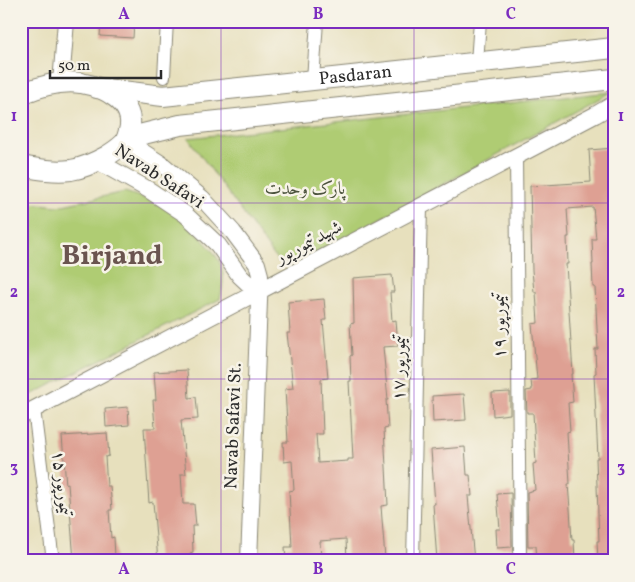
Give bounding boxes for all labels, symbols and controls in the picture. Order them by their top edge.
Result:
text: A [118,4,130,26]
text: B [313,4,324,26]
text: C [506,4,516,26]
scale bar [50,48,161,80]
text: 50 m [58,56,90,77]
street label: Pasdaran [318,59,394,92]
text: 1 [11,106,17,128]
text: 1 [618,106,624,128]
street label: Navab Safavi [109,139,209,215]
park label: پارک وحدت [265,177,347,202]
street label: شهید تیمورپور [270,215,347,272]
district label: Birjand [62,237,162,276]
text: 2 [10,282,18,304]
text: 2 [617,282,625,304]
street label: تیمورپور ۱۹ [487,292,513,359]
street label: تیمورپور ۱۷ [387,334,413,401]
street label: Navab Safavi St. [219,363,249,489]
street label: تیمورپور ۱۵ [45,449,78,518]
text: 3 [10,457,18,479]
text: 3 [617,457,625,479]
text: A [118,559,130,581]
text: B [313,559,324,581]
text: C [506,559,516,581]

